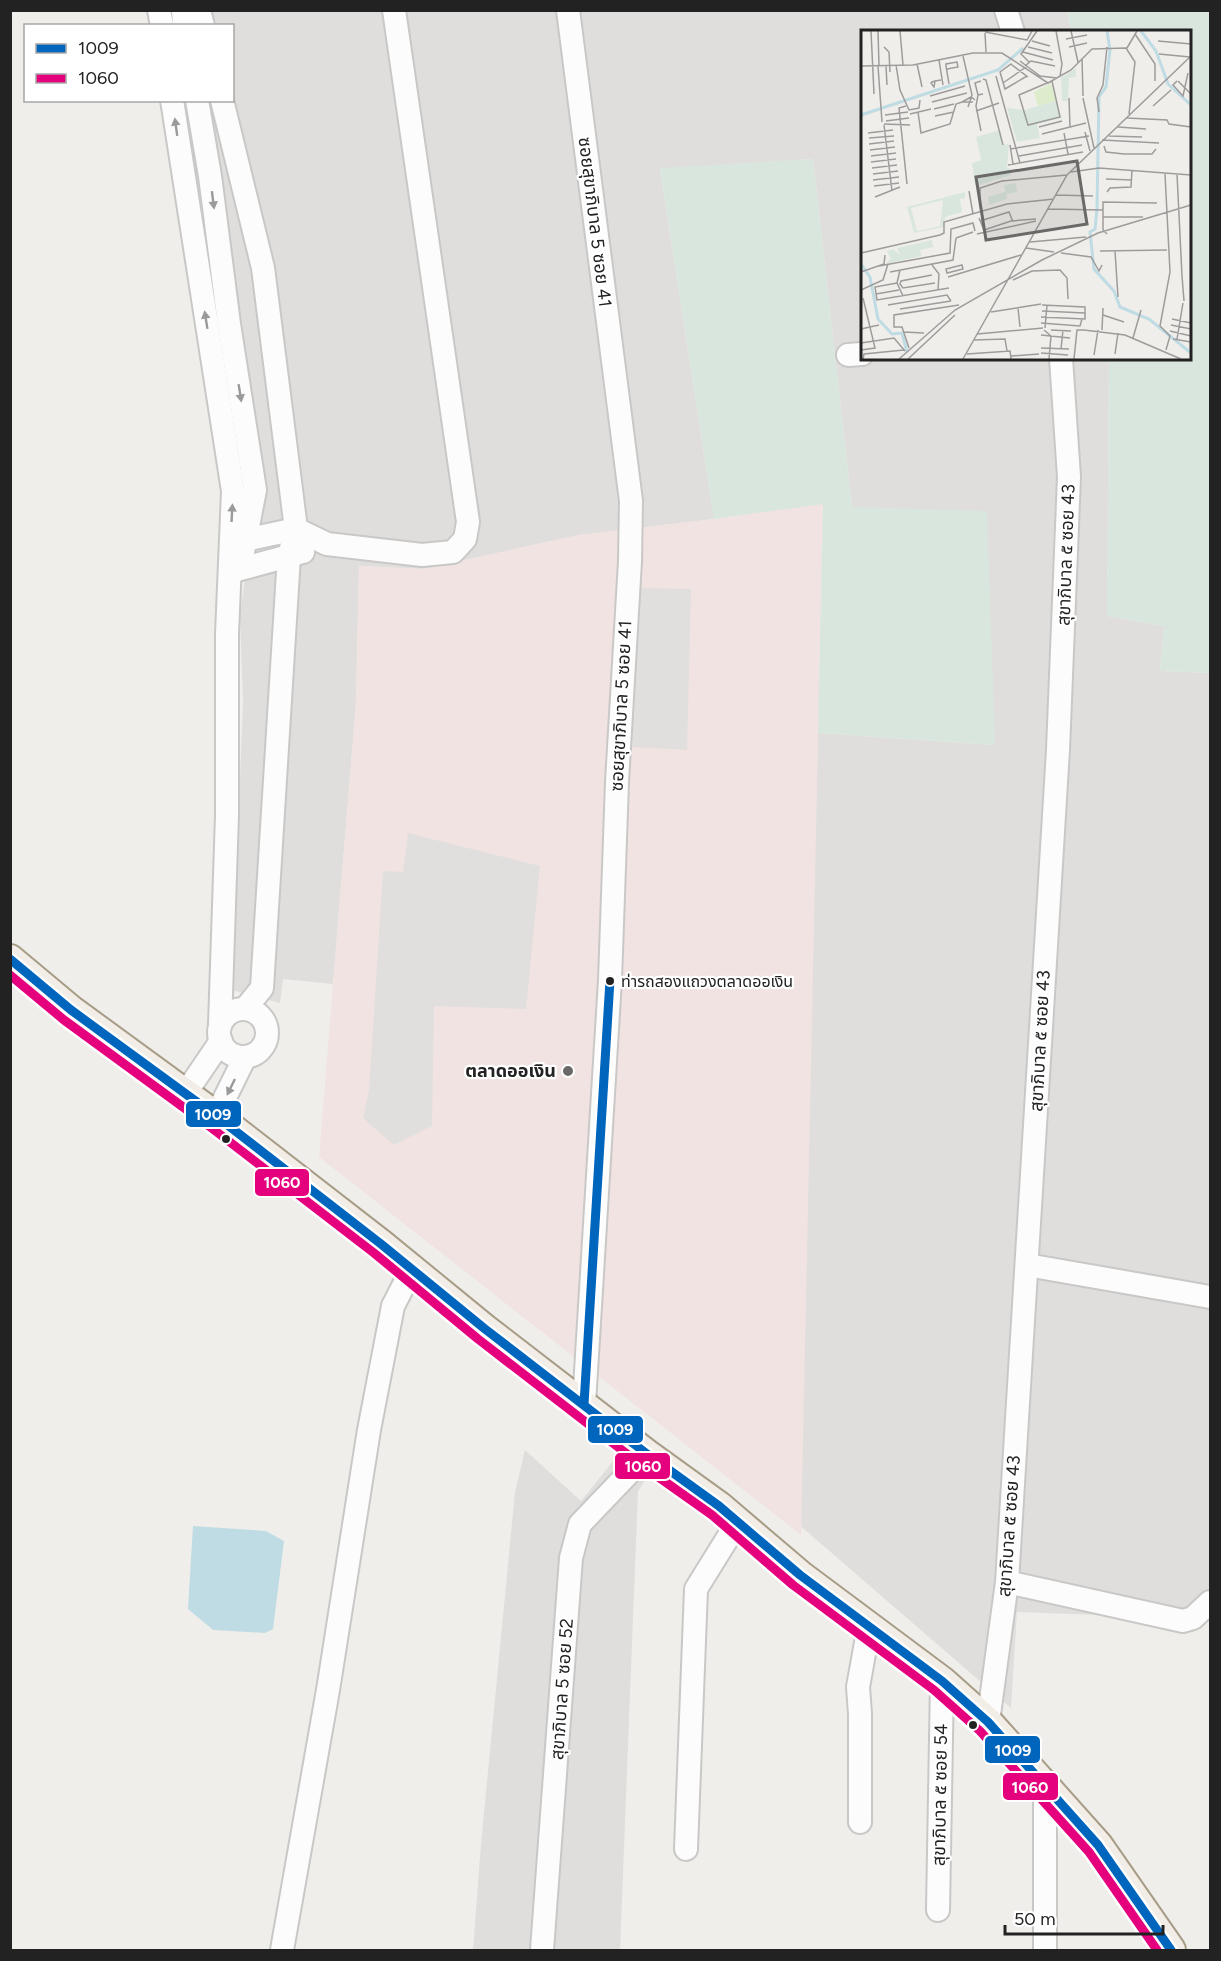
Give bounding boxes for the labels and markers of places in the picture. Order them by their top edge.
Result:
place label: ท่ารถสองแถวงตลาดออเงิน [621,972,793,991]
marker: ท่ารถสองแถวงตลาดออเงิน [604,975,616,987]
place label: ตลาดออเงิน [465,1060,556,1082]
marker: ตลาดออเงิน [561,1064,575,1078]
unlabelled marker [220,1133,232,1145]
unlabelled marker [967,1719,979,1731]

